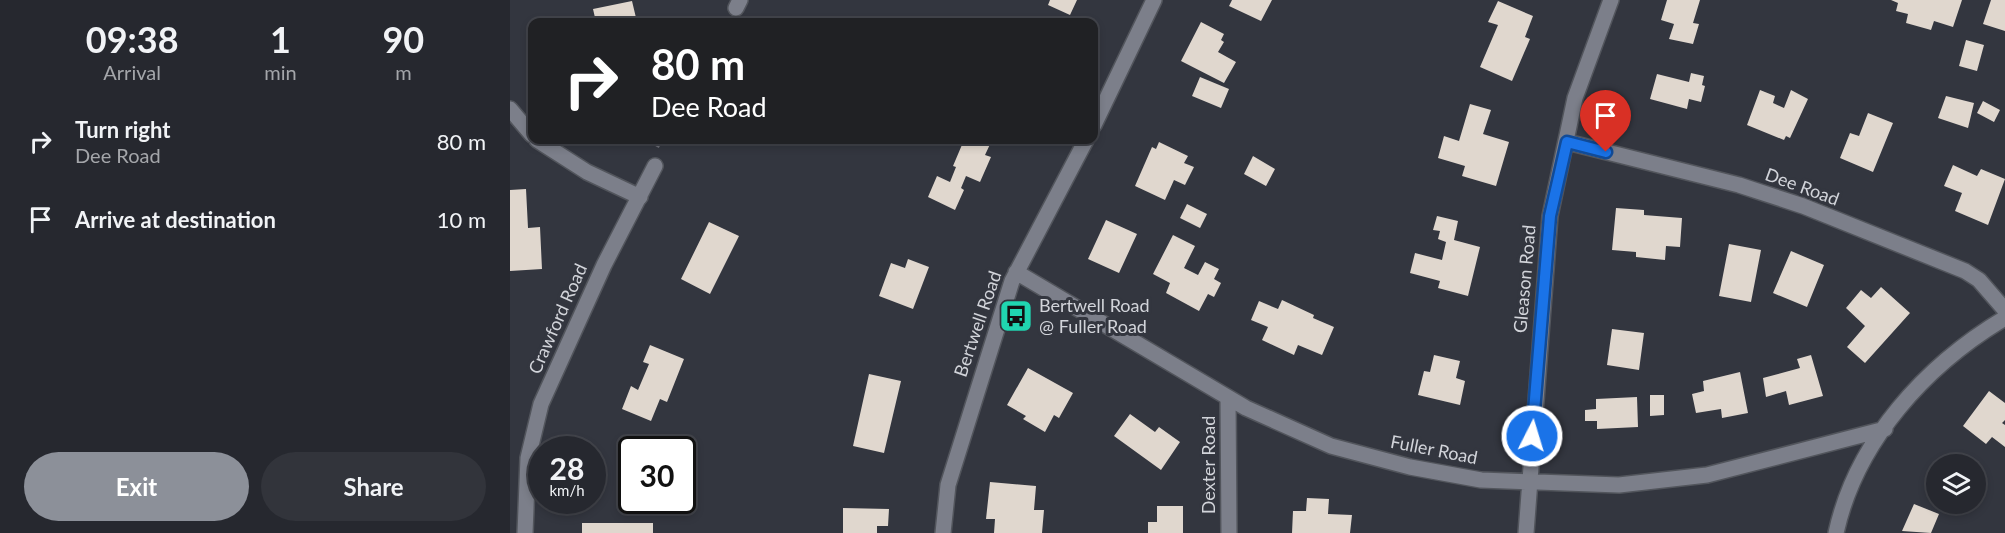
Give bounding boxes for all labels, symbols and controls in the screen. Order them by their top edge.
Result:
text: 09:38 [86,17,179,61]
text: 1 [270,17,291,61]
text: 90 [382,17,424,61]
text: 80 m [651,39,745,89]
icon: right [552,42,630,120]
text: Arrival [103,60,161,84]
text: min [264,60,297,84]
text: m [395,60,412,84]
text: Dee Road [651,90,767,123]
pin [1580,90,1631,152]
icon: arrive [1589,99,1622,132]
text: Turn right [75,116,170,143]
icon: right [24,125,57,158]
text: 80 m [437,128,486,155]
text: Dee Road [75,143,161,167]
street label: Dee Road [1762,163,1842,210]
icon: arrive [24,203,57,236]
text: Arrive at destination [75,206,276,233]
text: 10 m [437,206,486,233]
street label: Gleason Road [1508,224,1540,334]
street label: Crawford Road [523,260,591,377]
street label: Bertwell Road [949,268,1005,380]
place label: Bertwell Road @ Fuller Road [1039,294,1150,337]
bus stop icon: Bertwell Road @ Fuller Road [998,298,1034,334]
position arrow [1500,404,1564,468]
street label: Dexter Road [1197,416,1219,514]
street label: Fuller Road [1389,430,1480,468]
speed limit sign: 30 [618,436,696,514]
text: 28 [550,450,584,486]
button: Exit [24,452,249,521]
button: Share [261,452,486,521]
map controls [1926,454,1986,514]
button: layers [1926,454,1986,514]
text: km/h [549,481,585,499]

